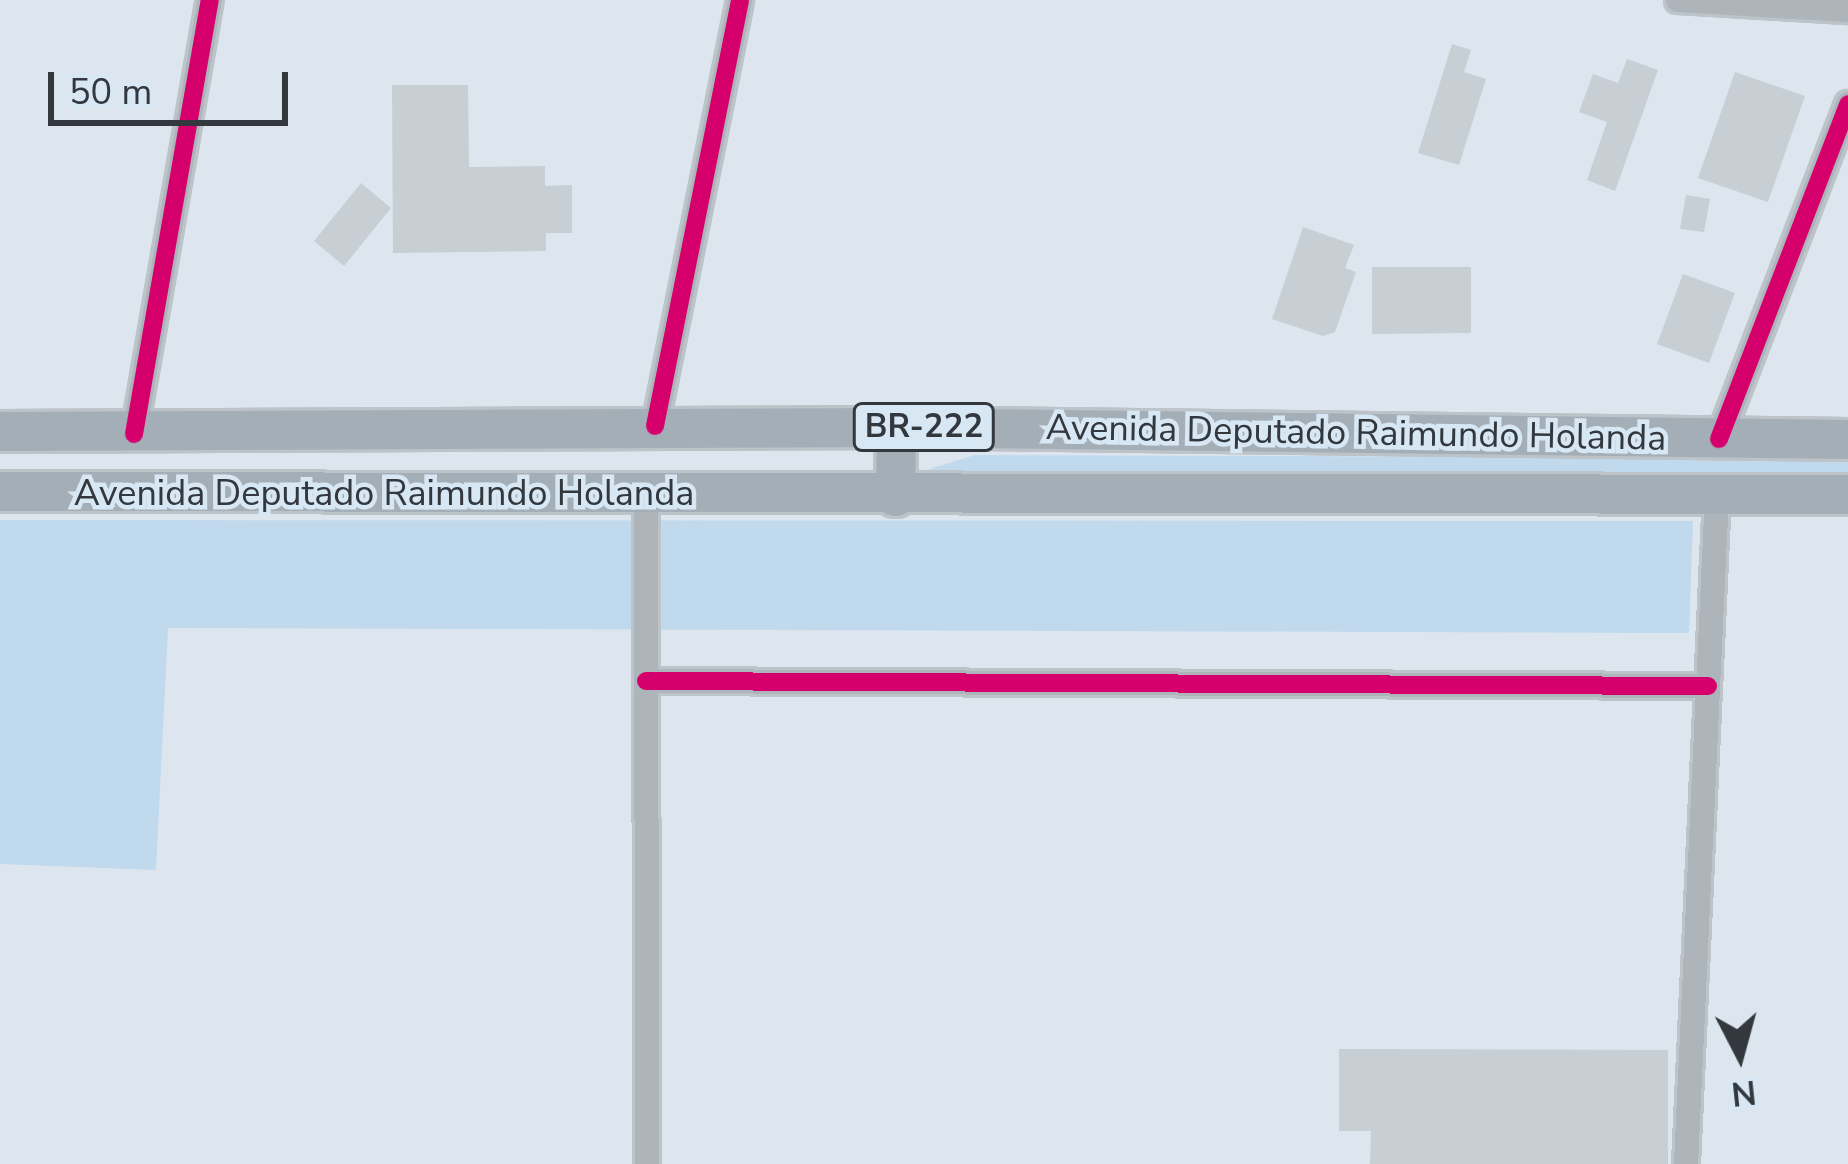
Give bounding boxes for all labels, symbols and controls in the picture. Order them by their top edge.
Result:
scale bar [54,48,294,122]
text: 50 m [69,68,152,117]
road number: BR-222 [852,400,996,454]
street label: Avenida Deputado Raimundo Holanda [1045,406,1667,460]
street label: Avenida Deputado Raimundo Holanda [74,472,694,516]
north arrow [1680,996,1800,1116]
text: N [1729,1069,1758,1116]

